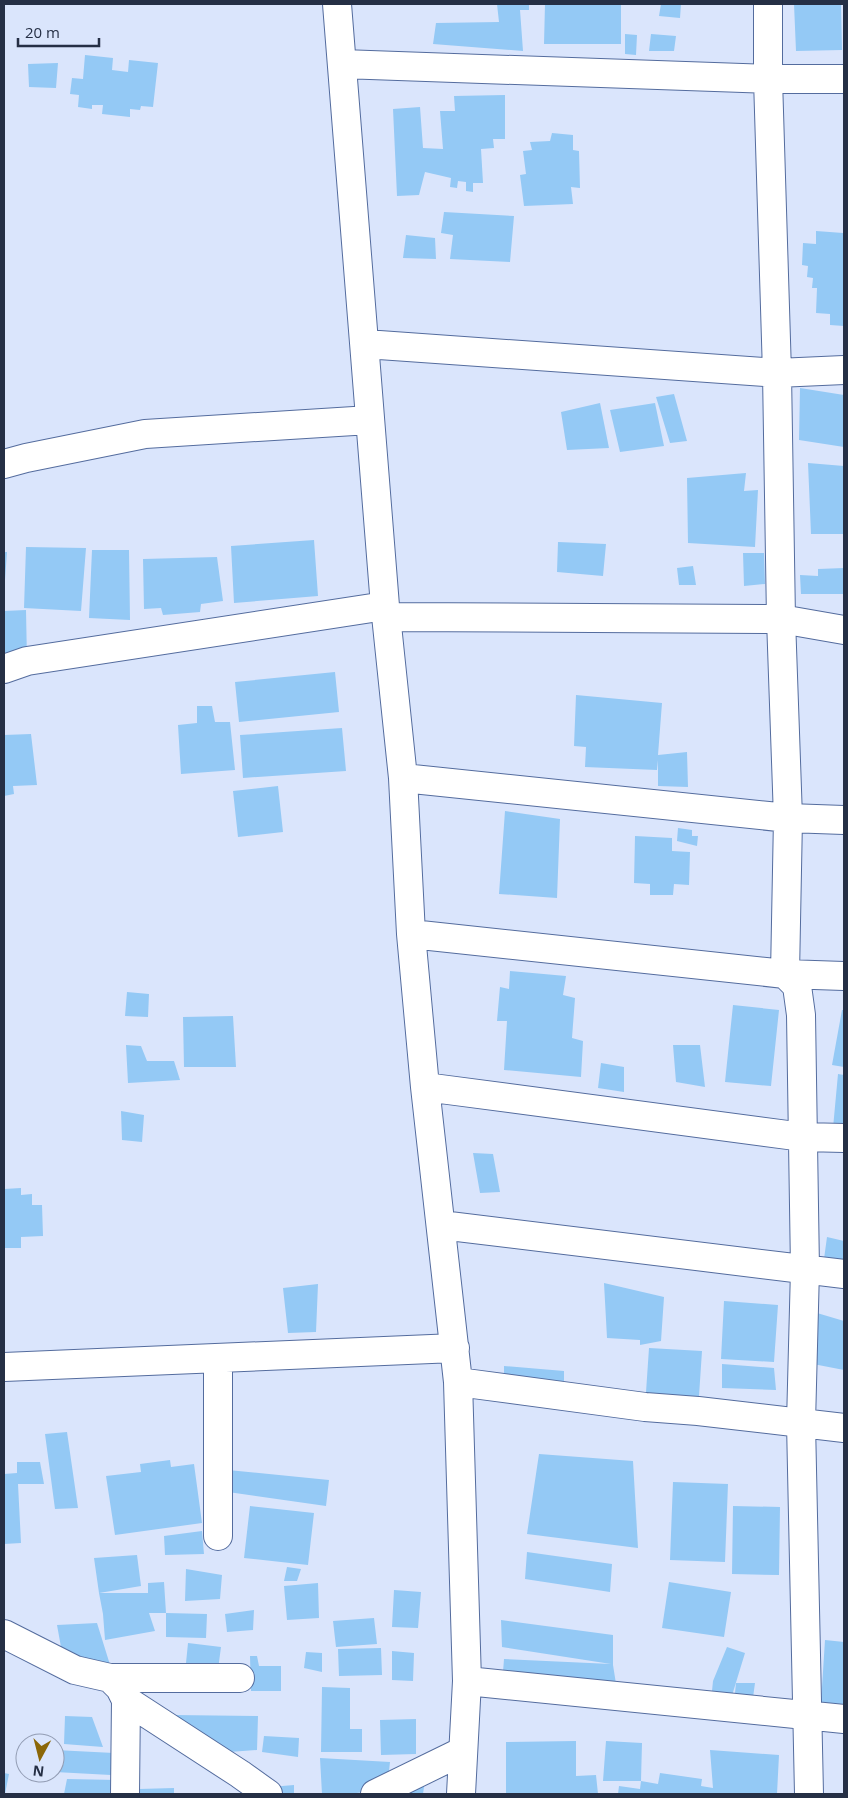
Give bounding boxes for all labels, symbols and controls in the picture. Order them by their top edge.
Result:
scale bar [18,15,99,47]
text: 20 m [25,22,60,42]
north arrow [15,1733,65,1783]
text: N [32,1761,45,1782]

